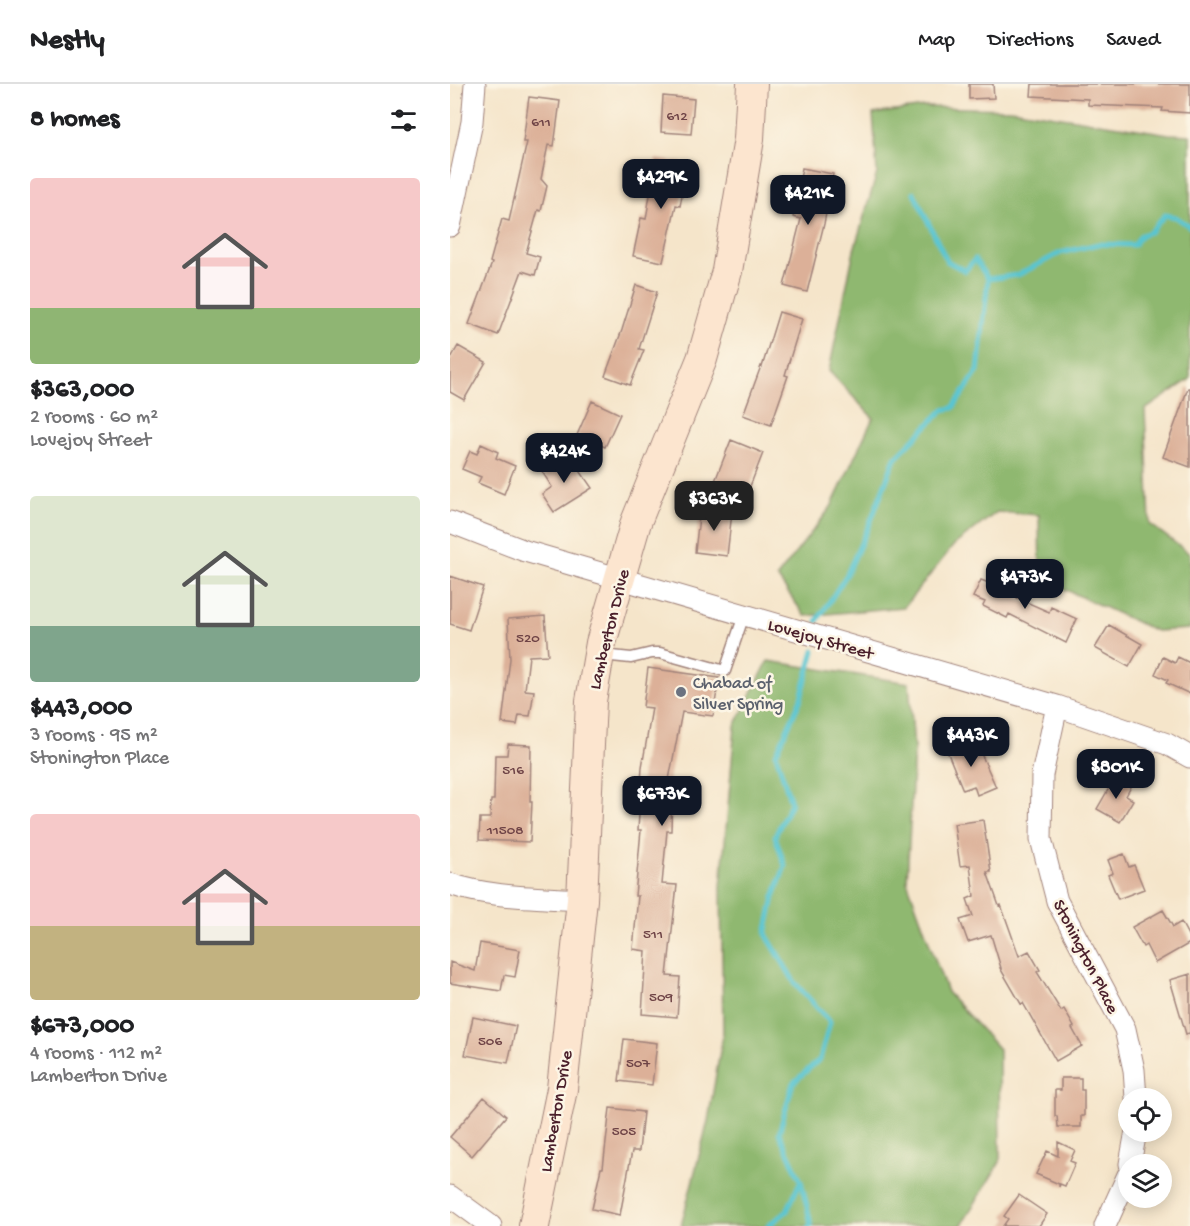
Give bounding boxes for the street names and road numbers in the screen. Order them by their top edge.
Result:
street label: Lamberton Drive [585,567,636,692]
street label: Lovejoy Street [765,615,877,666]
street label: Stonington Place [1047,897,1123,1018]
street label: Lamberton Drive [536,1048,579,1174]

